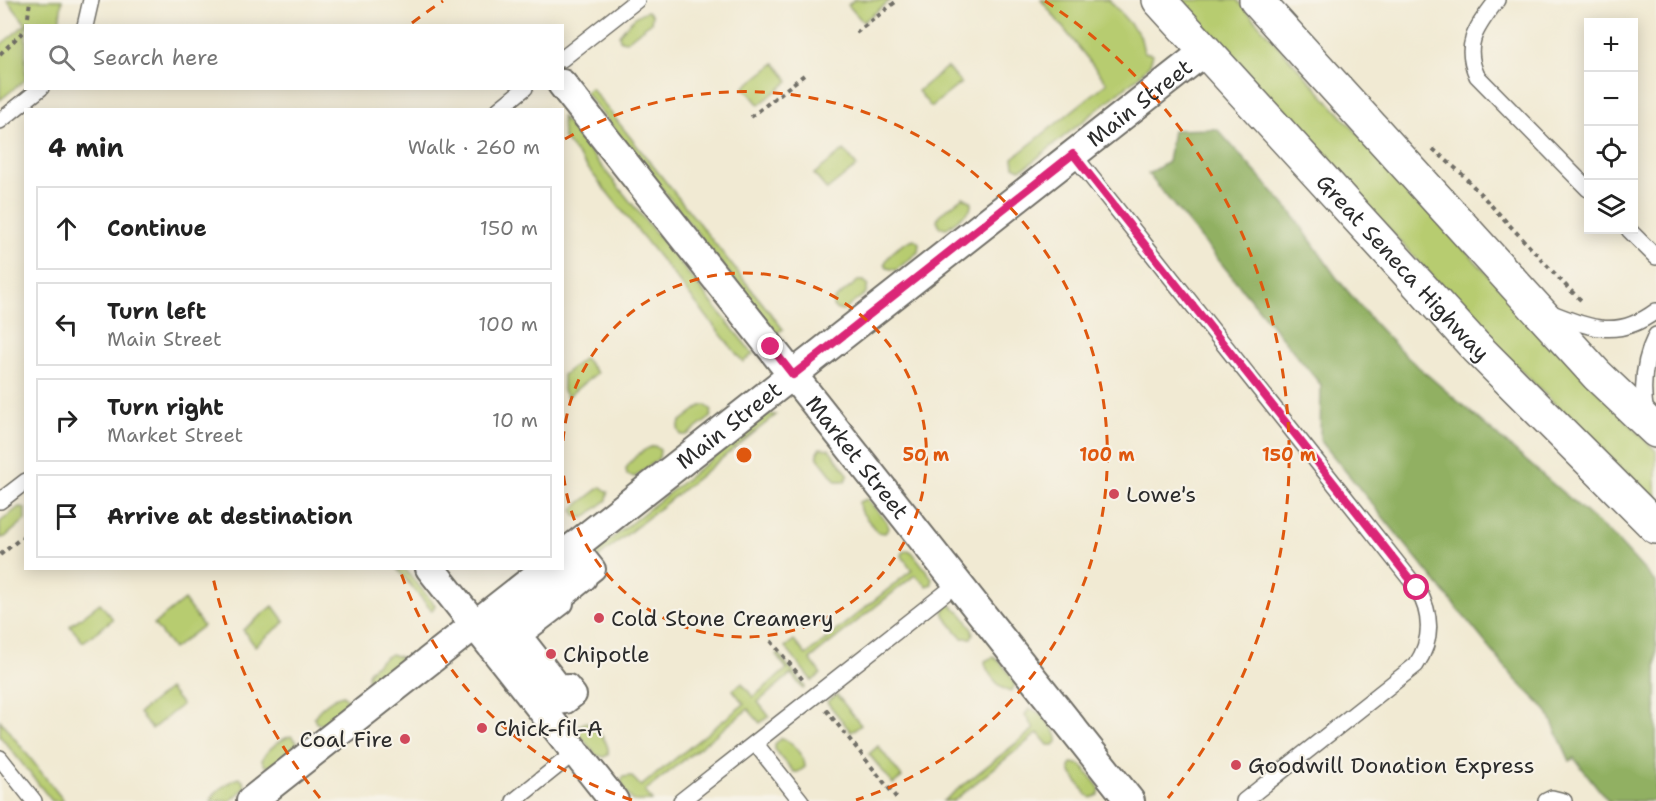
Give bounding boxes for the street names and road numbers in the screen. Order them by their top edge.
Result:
street label: Main Street [1081,53,1198,153]
street label: Great Seneca Highway [1310,168,1496,367]
street label: Main Street [670,375,788,476]
street label: Market Street [799,390,915,525]

